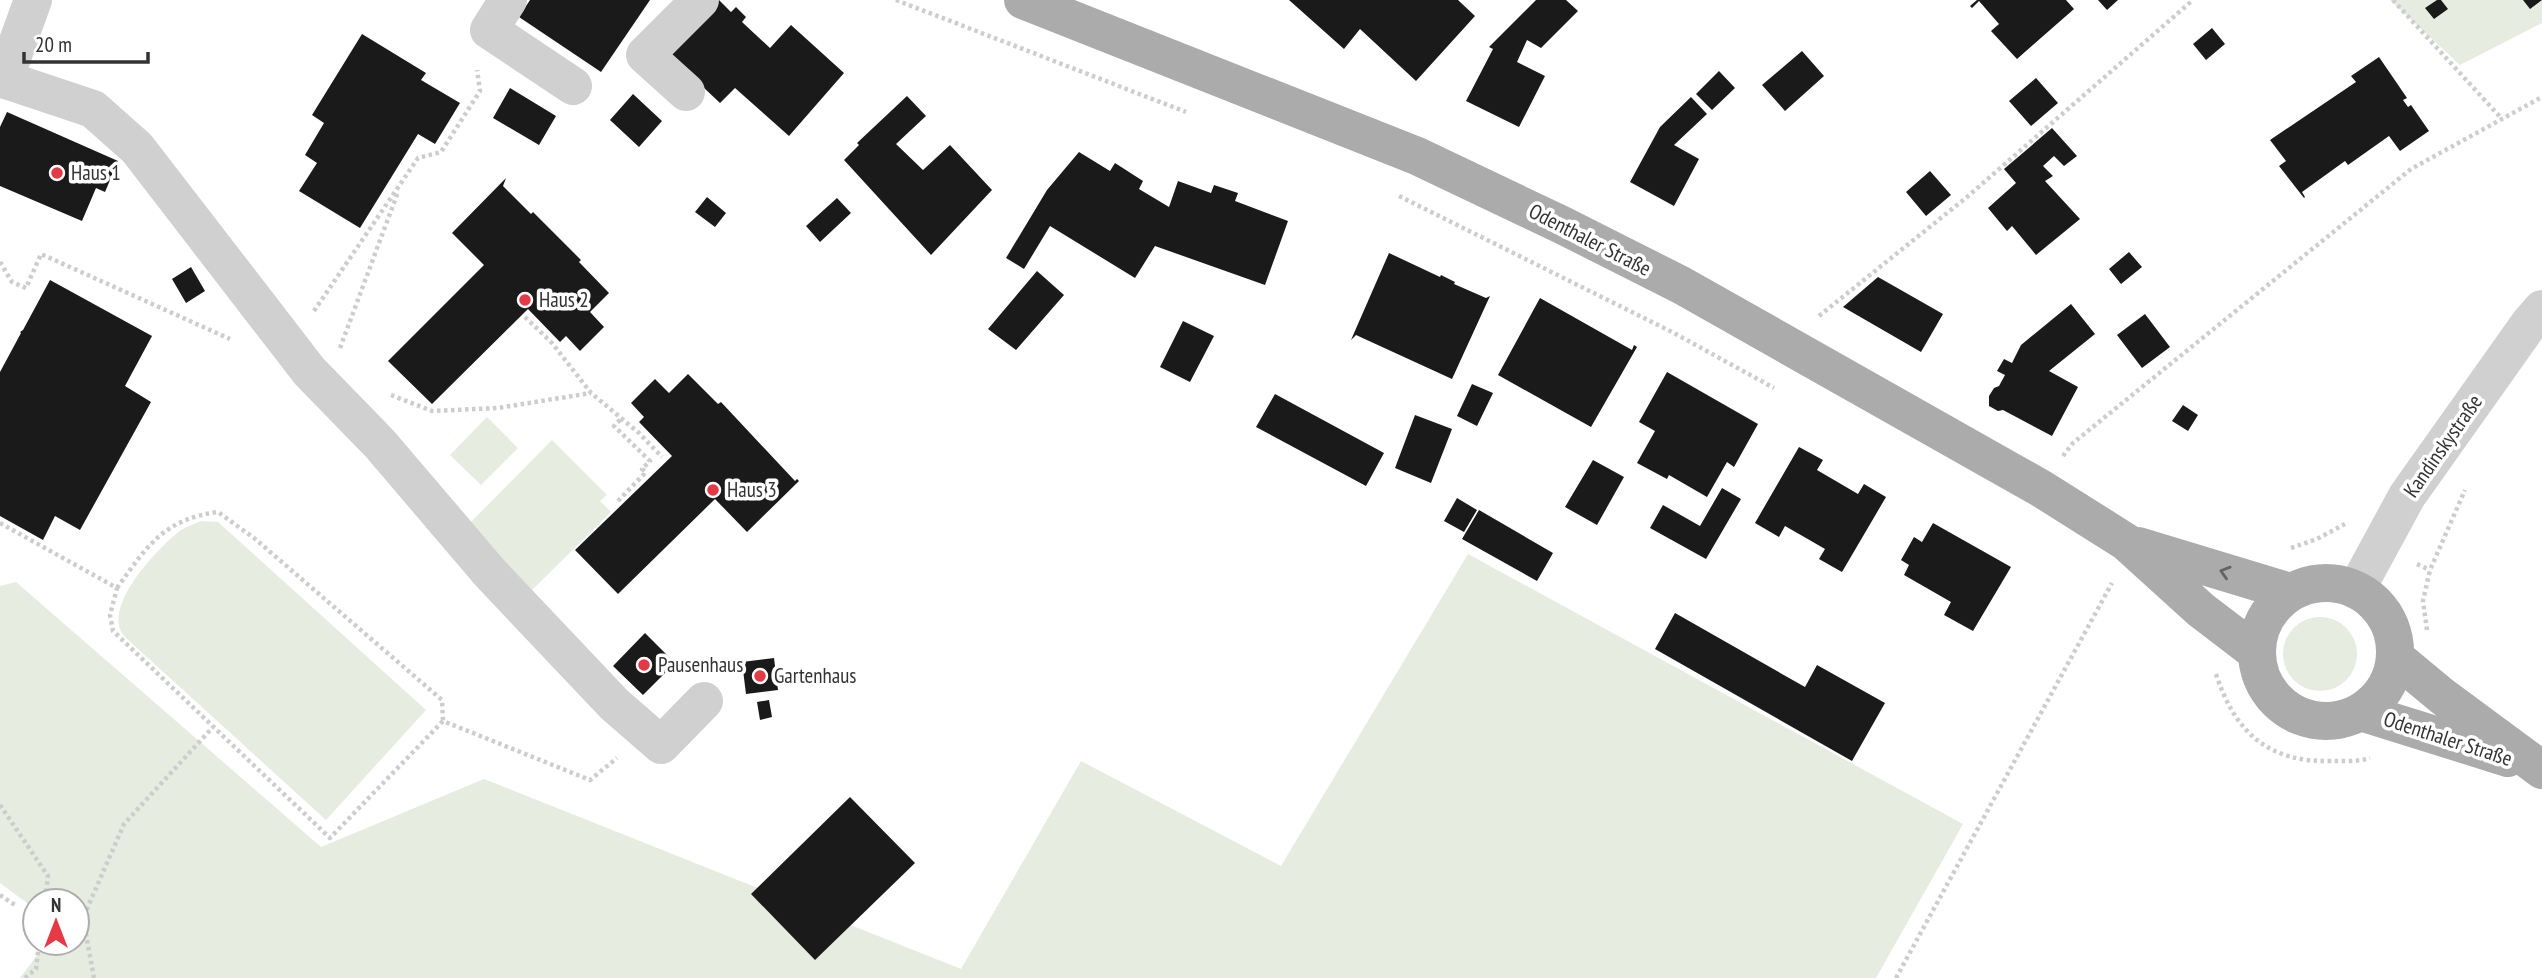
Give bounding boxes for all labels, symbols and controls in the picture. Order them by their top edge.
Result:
scale bar [24,21,149,65]
text: 20 m [35,31,72,58]
place label: Haus 1 [71,159,121,186]
marker: Haus 1 [49,165,65,181]
street label: Odenthaler Straße [1525,197,1656,282]
place label: Haus 2 [539,286,589,313]
marker: Haus 2 [517,292,533,308]
street label: Kandinskystraße [2397,389,2488,502]
place label: Haus 3 [727,476,777,503]
marker: Haus 3 [705,482,721,498]
one-way arrow [2219,565,2231,580]
place label: Pausenhaus [658,651,743,678]
marker: Pausenhaus [636,657,652,673]
place label: Gartenhaus [774,662,856,689]
marker: Gartenhaus [752,668,768,684]
street label: Odenthaler Straße [2380,705,2516,772]
north arrow [21,887,91,957]
text: N [51,893,61,917]

